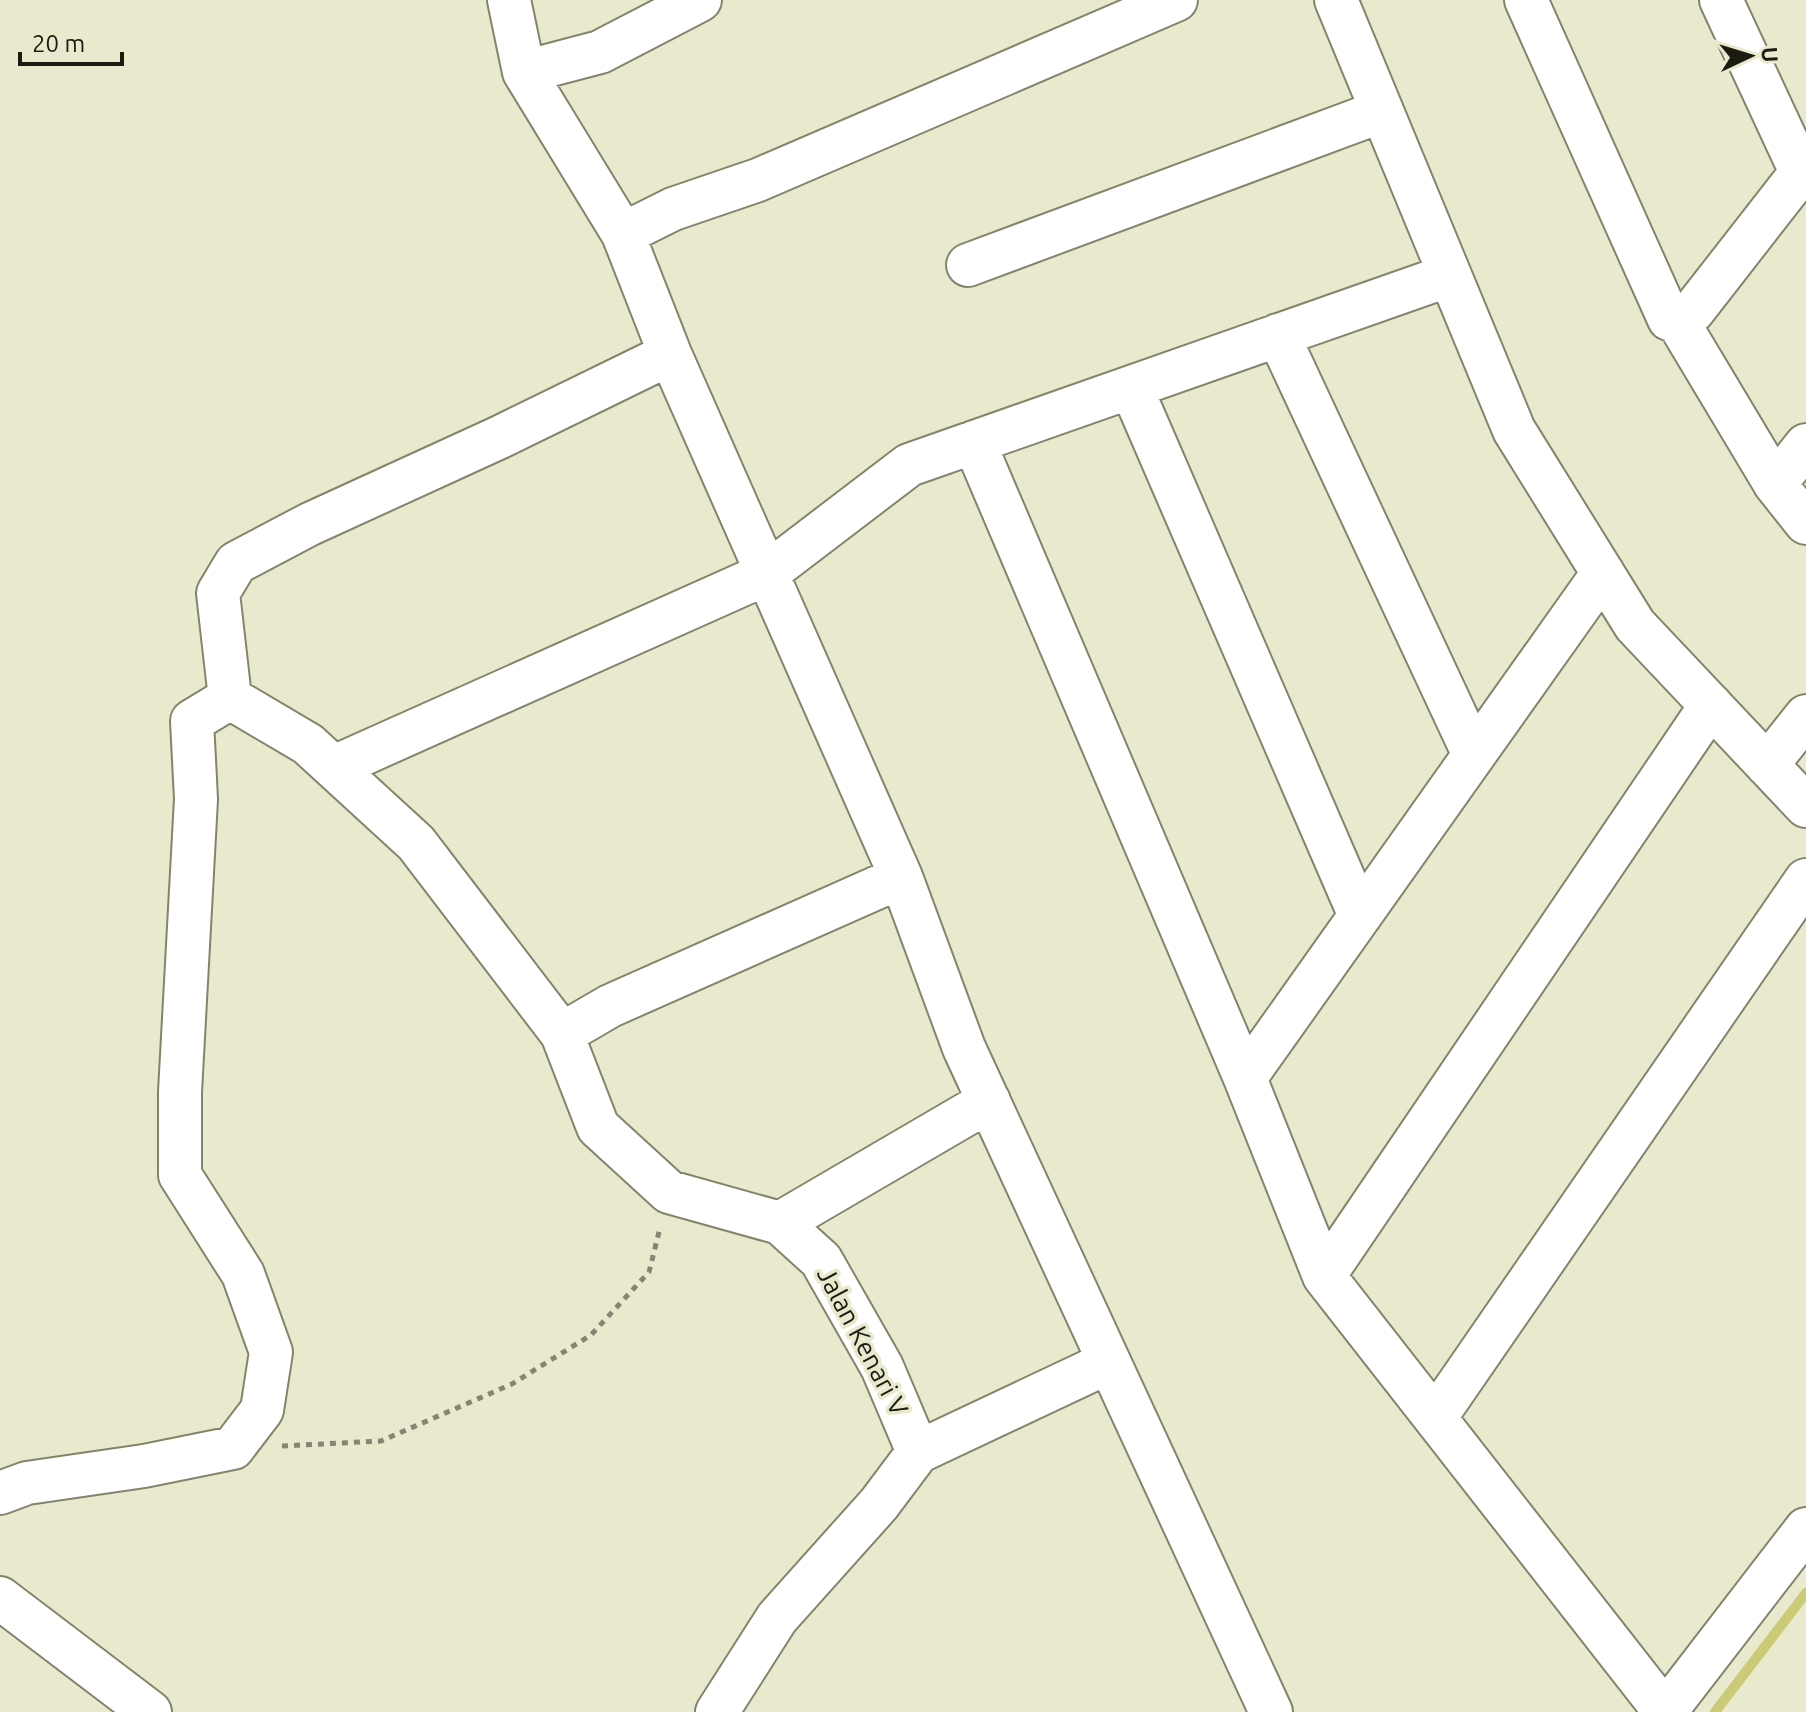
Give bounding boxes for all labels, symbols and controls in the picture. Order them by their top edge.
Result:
scale bar [20,16,122,66]
north arrow [1710,16,1790,96]
text: 20 m [32,30,85,57]
text: U [1757,46,1783,63]
street label: Jalan Kenari V [812,1262,914,1421]

